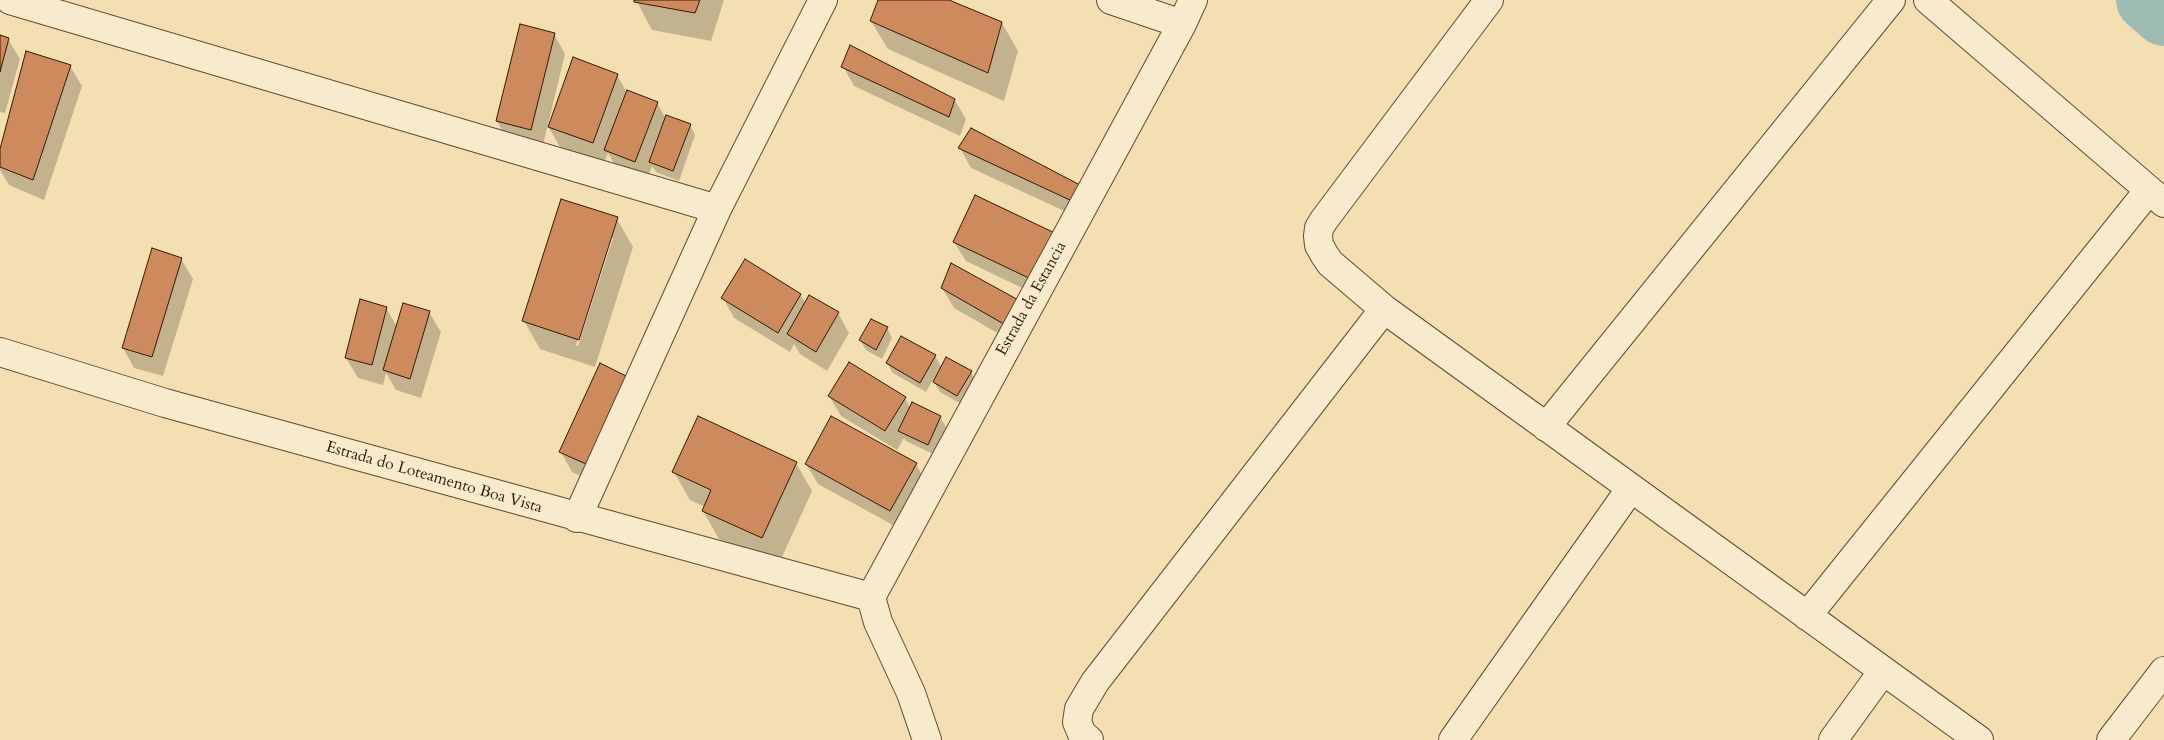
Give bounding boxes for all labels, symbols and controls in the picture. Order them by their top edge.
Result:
street label: Estrada da Estancia [993,239,1071,359]
street label: Estrada do Loteamento Boa Vista [324,438,544,518]

